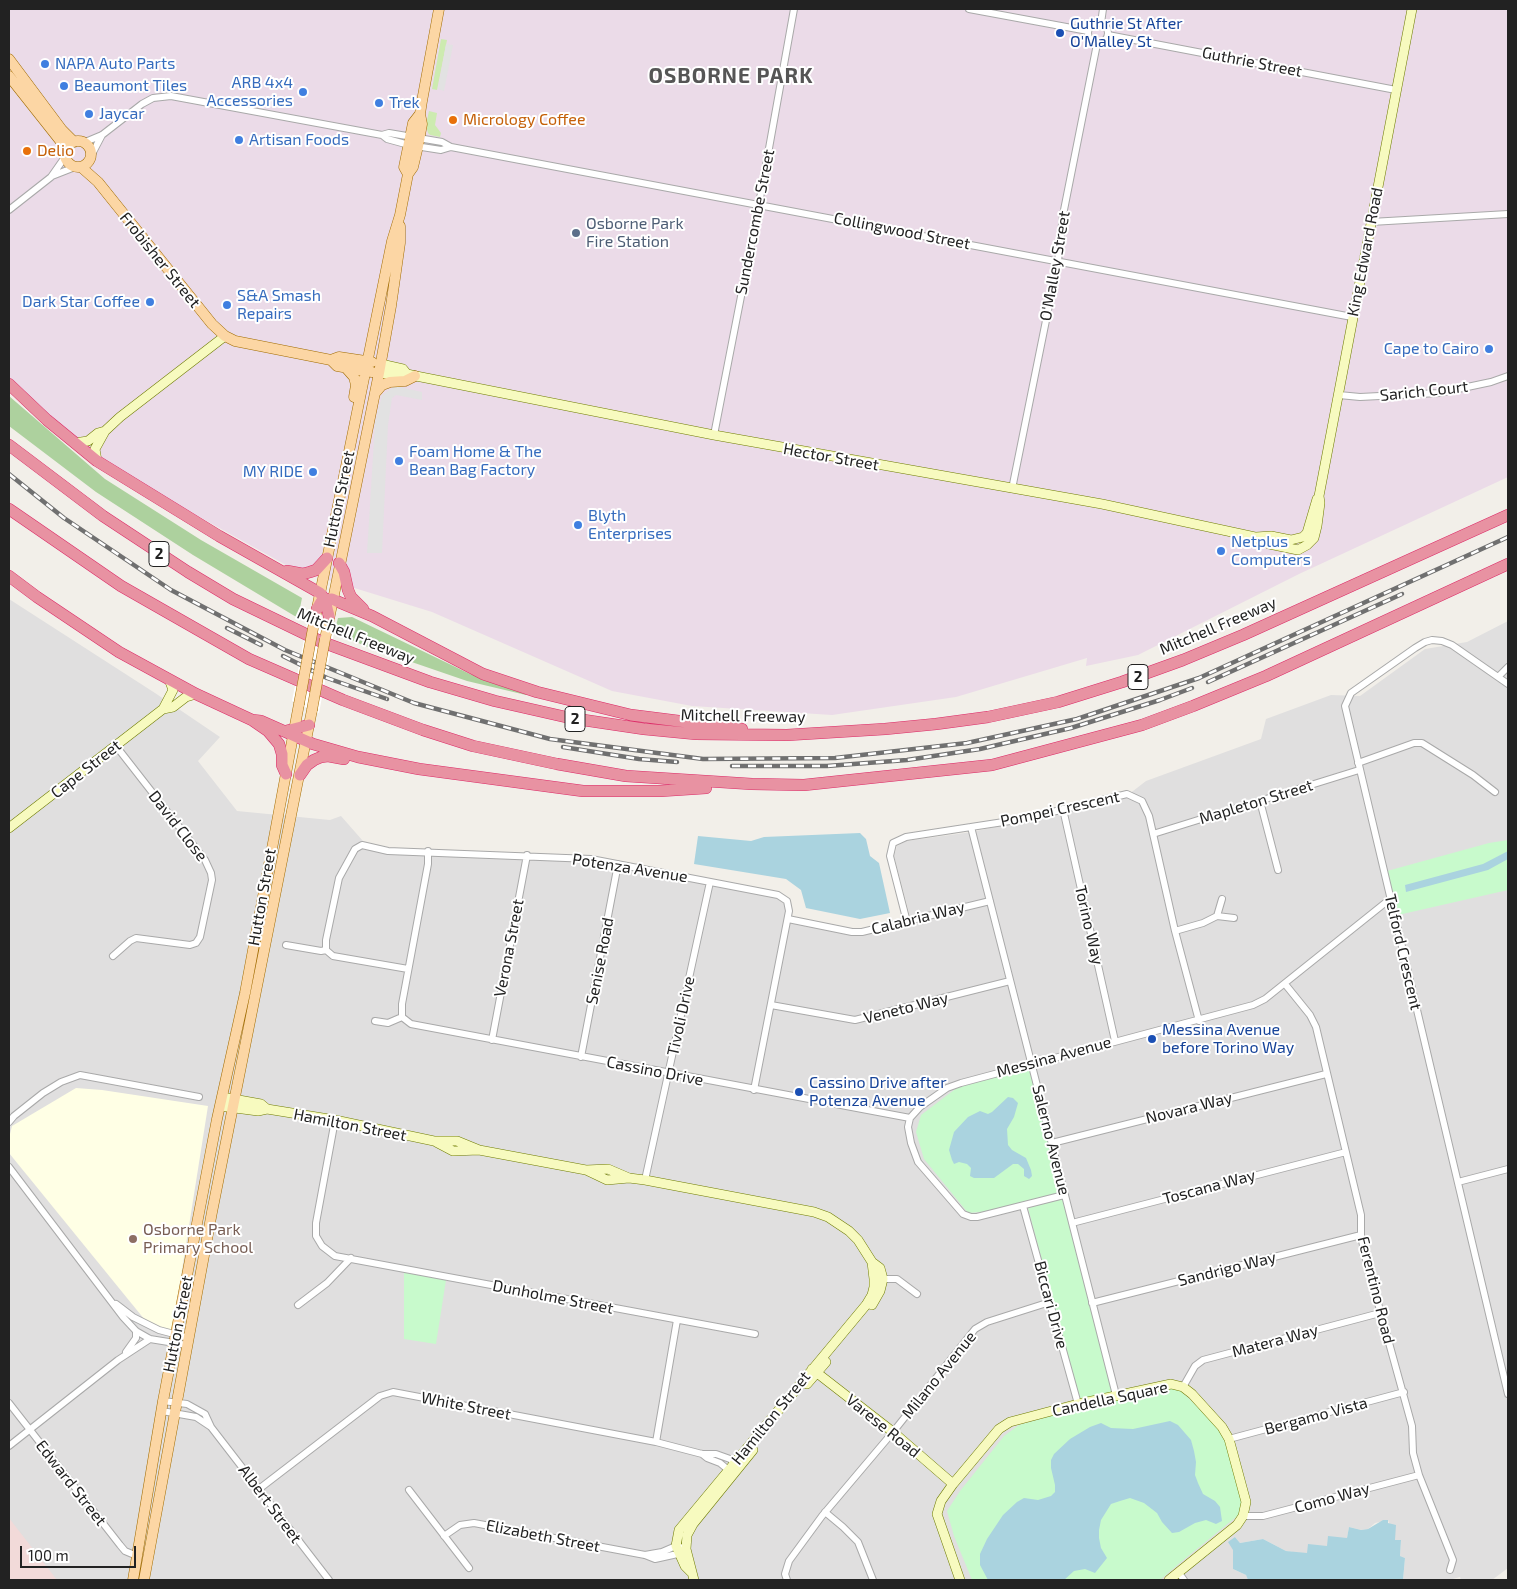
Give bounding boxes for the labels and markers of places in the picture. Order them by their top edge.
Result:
place label: Guthrie St After O'Malley St [1070,14,1183,52]
marker: Guthrie St After O'Malley St [1054,27,1066,39]
place label: NAPA Auto Parts [55,54,175,74]
marker: NAPA Auto Parts [39,58,51,70]
place label: ARB 4x4 Accessories [207,73,293,111]
place label: Beaumont Tiles [74,76,187,96]
marker: Beaumont Tiles [58,80,70,92]
marker: ARB 4x4 Accessories [297,86,309,98]
place label: Trek [389,93,420,113]
marker: Trek [373,97,385,109]
place label: Jaycar [99,104,145,124]
marker: Jaycar [83,108,95,120]
place label: Micrology Coffee [463,110,586,130]
marker: Micrology Coffee [447,114,459,126]
place label: Artisan Foods [249,130,349,150]
marker: Artisan Foods [233,134,245,146]
place label: Delio [37,141,74,161]
marker: Delio [21,145,33,157]
place label: Osborne Park Fire Station [586,214,684,252]
marker: Osborne Park Fire Station [570,227,582,239]
place label: S&A Smash Repairs [237,286,321,324]
place label: Dark Star Coffee [22,292,140,312]
marker: Dark Star Coffee [144,296,156,308]
marker: S&A Smash Repairs [221,299,233,311]
place label: Cape to Cairo [1384,339,1479,359]
marker: Cape to Cairo [1483,343,1495,355]
place label: Foam Home & The Bean Bag Factory [409,442,542,480]
marker: Foam Home & The Bean Bag Factory [393,455,405,467]
place label: MY RIDE [243,462,303,482]
marker: MY RIDE [307,466,319,478]
place label: Blyth Enterprises [588,506,672,544]
marker: Blyth Enterprises [572,519,584,531]
place label: Netplus Computers [1231,532,1311,570]
marker: Netplus Computers [1215,545,1227,557]
place label: Messina Avenue before Torino Way [1162,1020,1294,1058]
marker: Messina Avenue before Torino Way [1146,1033,1158,1045]
place label: Cassino Drive after Potenza Avenue [809,1073,947,1111]
marker: Cassino Drive after Potenza Avenue [793,1086,805,1098]
place label: Osborne Park Primary School [143,1220,253,1258]
marker: Osborne Park Primary School [127,1233,139,1245]

